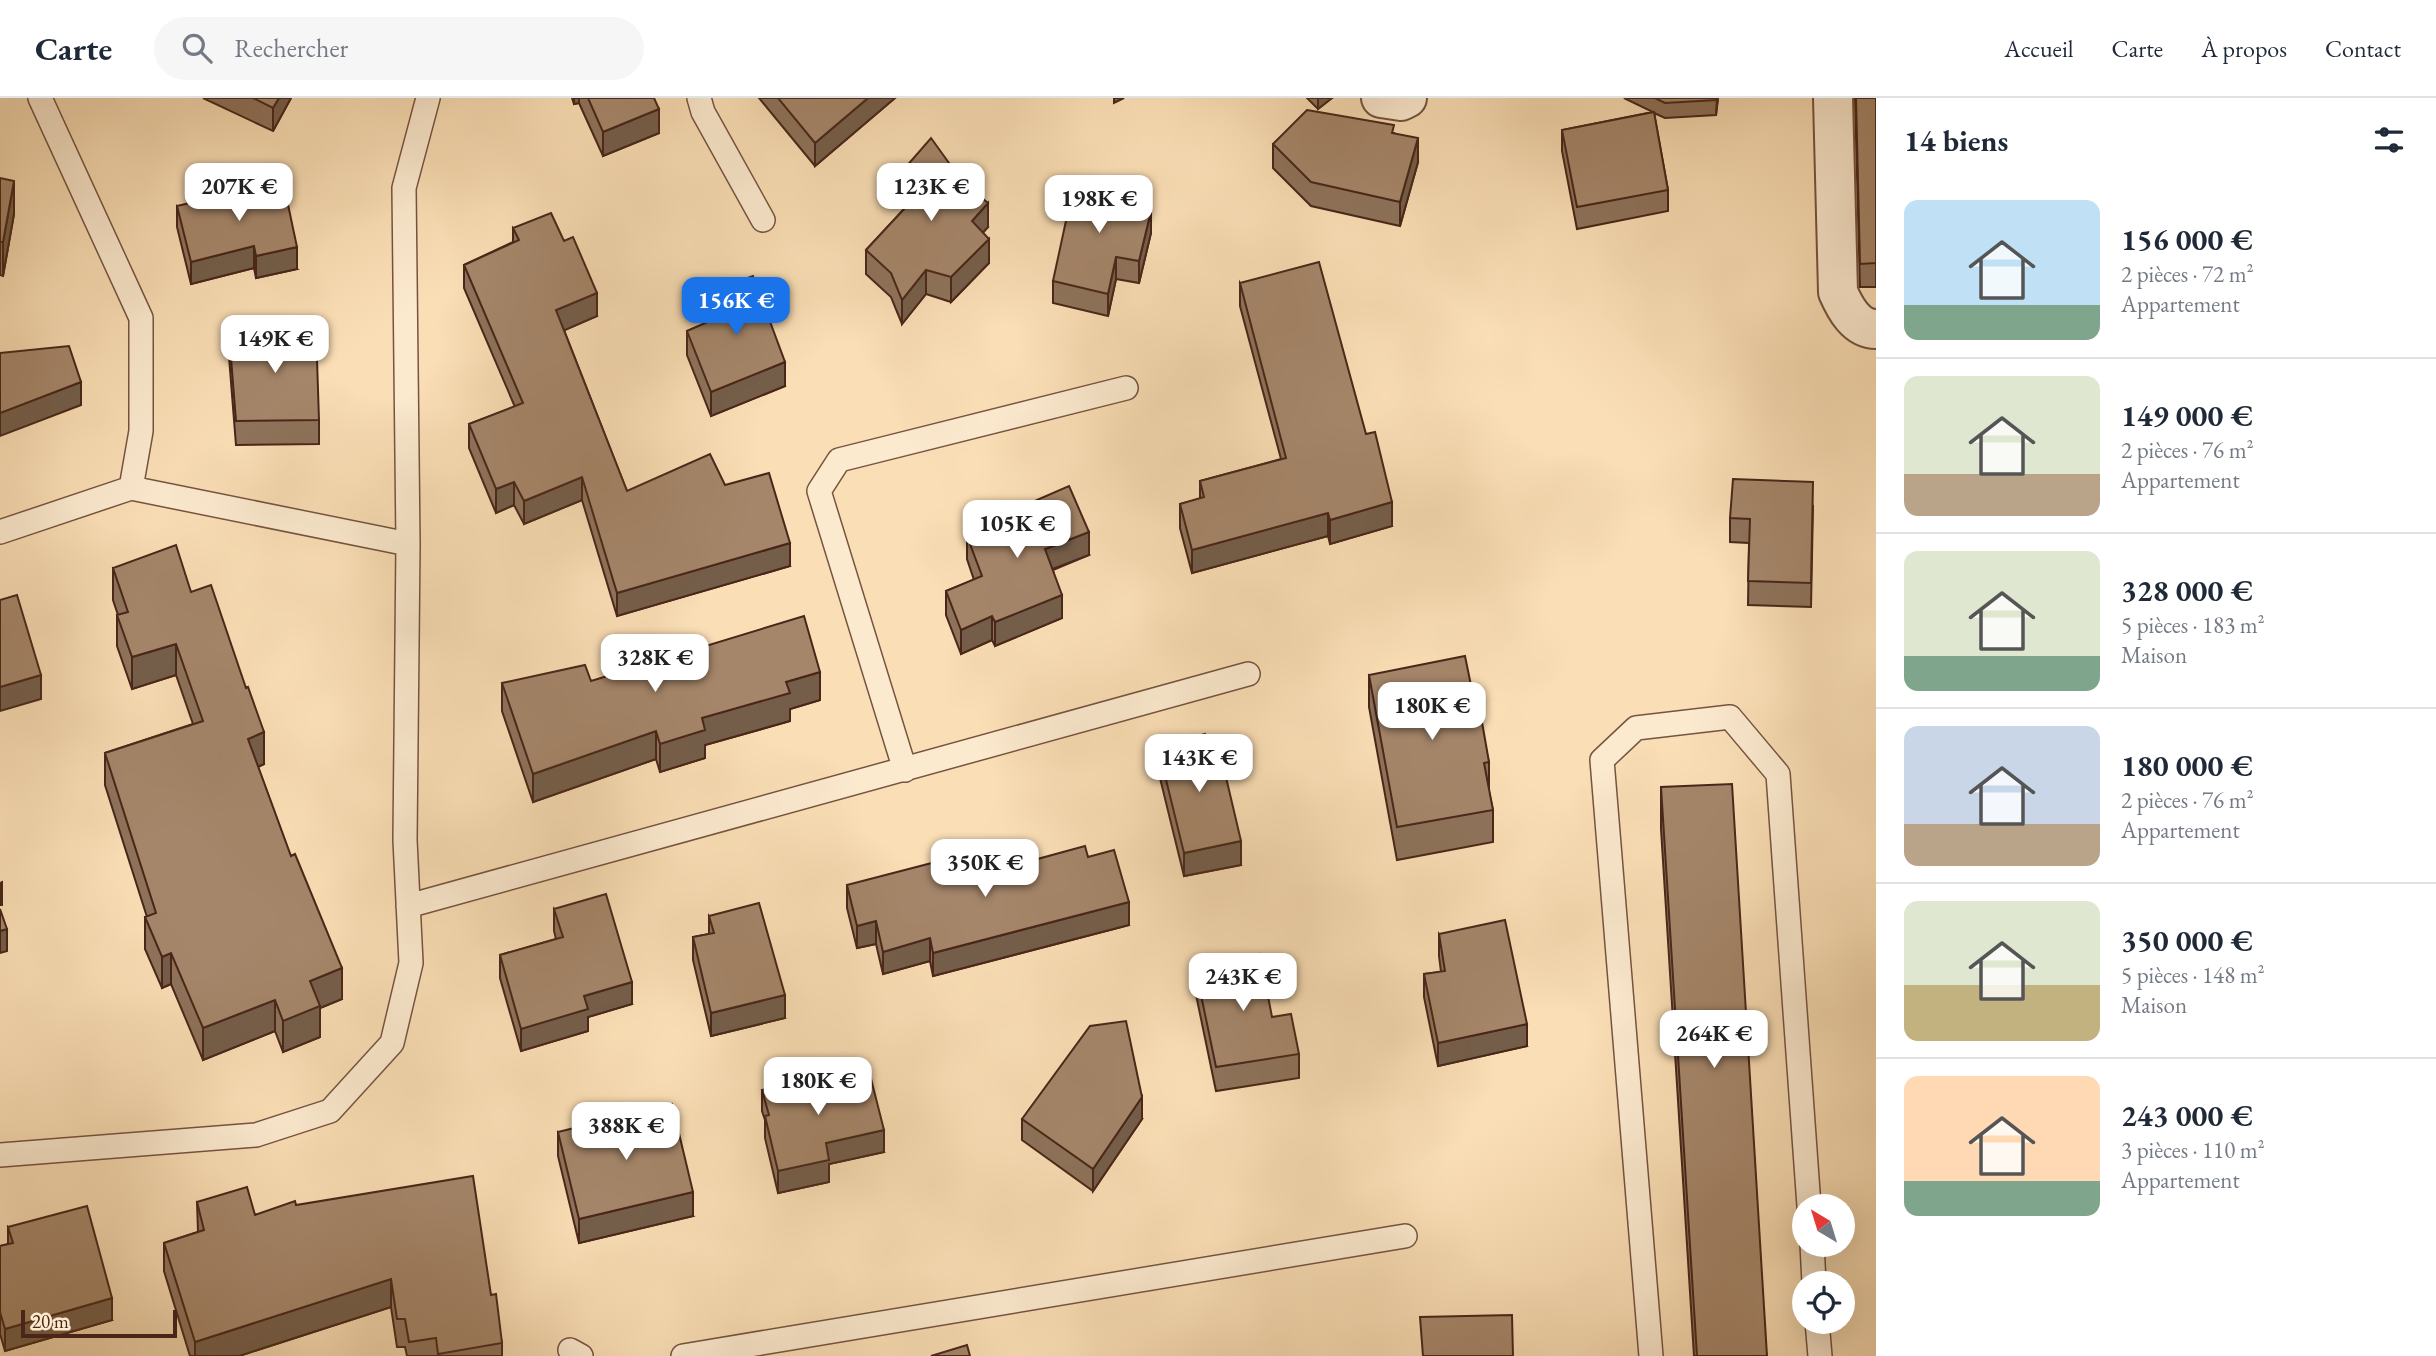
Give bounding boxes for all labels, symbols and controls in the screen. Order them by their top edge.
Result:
search box [154,17,644,80]
text: Carte [35,27,112,70]
icon: search [178,29,216,67]
text: Rechercher [234,31,348,65]
text: Accueil [2004,33,2074,64]
text: Carte [2112,33,2163,64]
text: À propos [2201,33,2287,64]
text: Contact [2325,33,2401,64]
text: 14 biens [1904,121,2008,160]
icon: filters [2370,121,2408,159]
pin: 207K € [182,164,296,223]
pin: 123K € [874,164,988,223]
text: 207K € [201,171,277,201]
text: 123K € [893,171,969,201]
pin: 198K € [1042,176,1156,235]
text: 198K € [1061,183,1137,213]
text: 156 000 € [2121,220,2253,259]
icon: home [1960,228,2044,312]
text: 2 pièces · 72 m² [2121,259,2254,289]
pin: 156K € [679,278,793,337]
text: 156K € [698,285,774,315]
text: Appartement [2121,289,2240,319]
pin: 149K € [218,316,332,375]
text: 149K € [237,323,313,353]
text: 149 000 € [2121,396,2253,435]
icon: home [1960,404,2044,488]
text: 2 pièces · 76 m² [2121,435,2254,465]
text: Appartement [2121,465,2240,495]
pin: 105K € [960,500,1074,560]
text: 105K € [979,508,1055,538]
text: 328 000 € [2121,571,2253,610]
icon: home [1960,579,2044,663]
text: 5 pièces · 183 m² [2121,610,2265,640]
pin: 328K € [598,634,712,694]
text: Maison [2121,640,2187,670]
text: 328K € [617,642,693,672]
pin: 180K € [1375,682,1489,742]
text: 180K € [1394,690,1470,720]
pin: 143K € [1142,734,1256,794]
text: 143K € [1161,742,1237,772]
text: 180 000 € [2121,746,2253,785]
icon: home [1960,754,2044,838]
text: 2 pièces · 76 m² [2121,785,2254,815]
text: Appartement [2121,815,2240,845]
pin: 350K € [928,840,1042,899]
text: 350K € [947,847,1023,877]
text: 350 000 € [2121,921,2253,960]
icon: home [1960,929,2044,1013]
pin: 243K € [1186,954,1300,1013]
text: 5 pièces · 148 m² [2121,960,2265,990]
text: 243K € [1205,961,1281,991]
text: Maison [2121,990,2187,1020]
pin: 264K € [1657,1010,1771,1070]
text: 264K € [1676,1018,1752,1048]
pin: 180K € [761,1058,875,1117]
text: 180K € [780,1065,856,1095]
text: 243 000 € [2121,1096,2253,1135]
pin: 388K € [569,1102,683,1162]
icon: home [1960,1104,2044,1188]
text: 388K € [588,1110,664,1140]
text: 3 pièces · 110 m² [2121,1135,2265,1165]
text: Appartement [2121,1165,2240,1195]
north arrow [1792,1194,1855,1256]
map controls [1792,1194,1855,1334]
button: locate [1792,1271,1855,1334]
scale bar [21,1307,177,1339]
text: 20 m [32,1309,69,1334]

